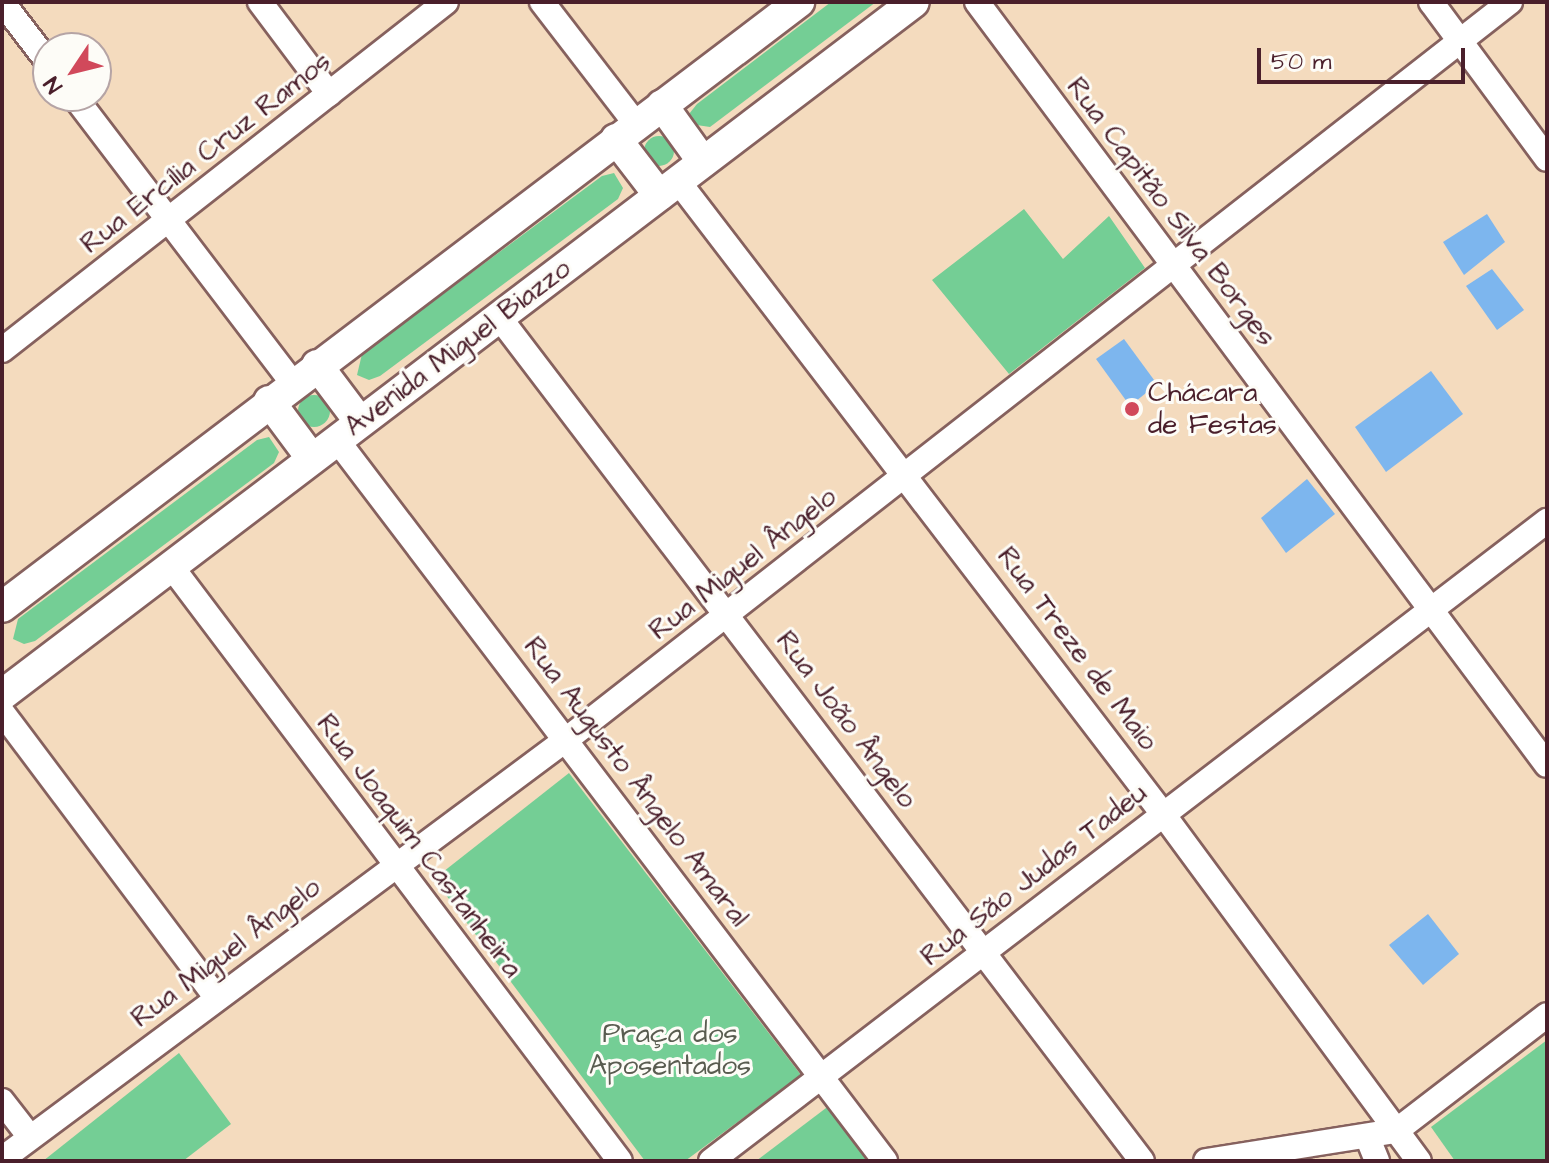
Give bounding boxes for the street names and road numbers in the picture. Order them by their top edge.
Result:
street label: Rua Ercília Cruz Ramos [74,45,338,261]
street label: Rua Capitão Silva Borges [1059,71,1283,353]
street label: Avenida Miguel Biazzo [338,252,578,444]
street label: Rua Miguel Ângelo [643,481,843,647]
street label: Rua Treze de Maio [990,541,1164,757]
street label: Rua João Ângelo [768,625,924,815]
street label: Rua Augusto Ângelo Amaral [516,631,756,933]
street label: Rua Joaquim Castanheira [309,708,529,984]
street label: Rua São Judas Tadeu [914,776,1154,974]
street label: Rua Miguel Ângelo [125,871,327,1035]

